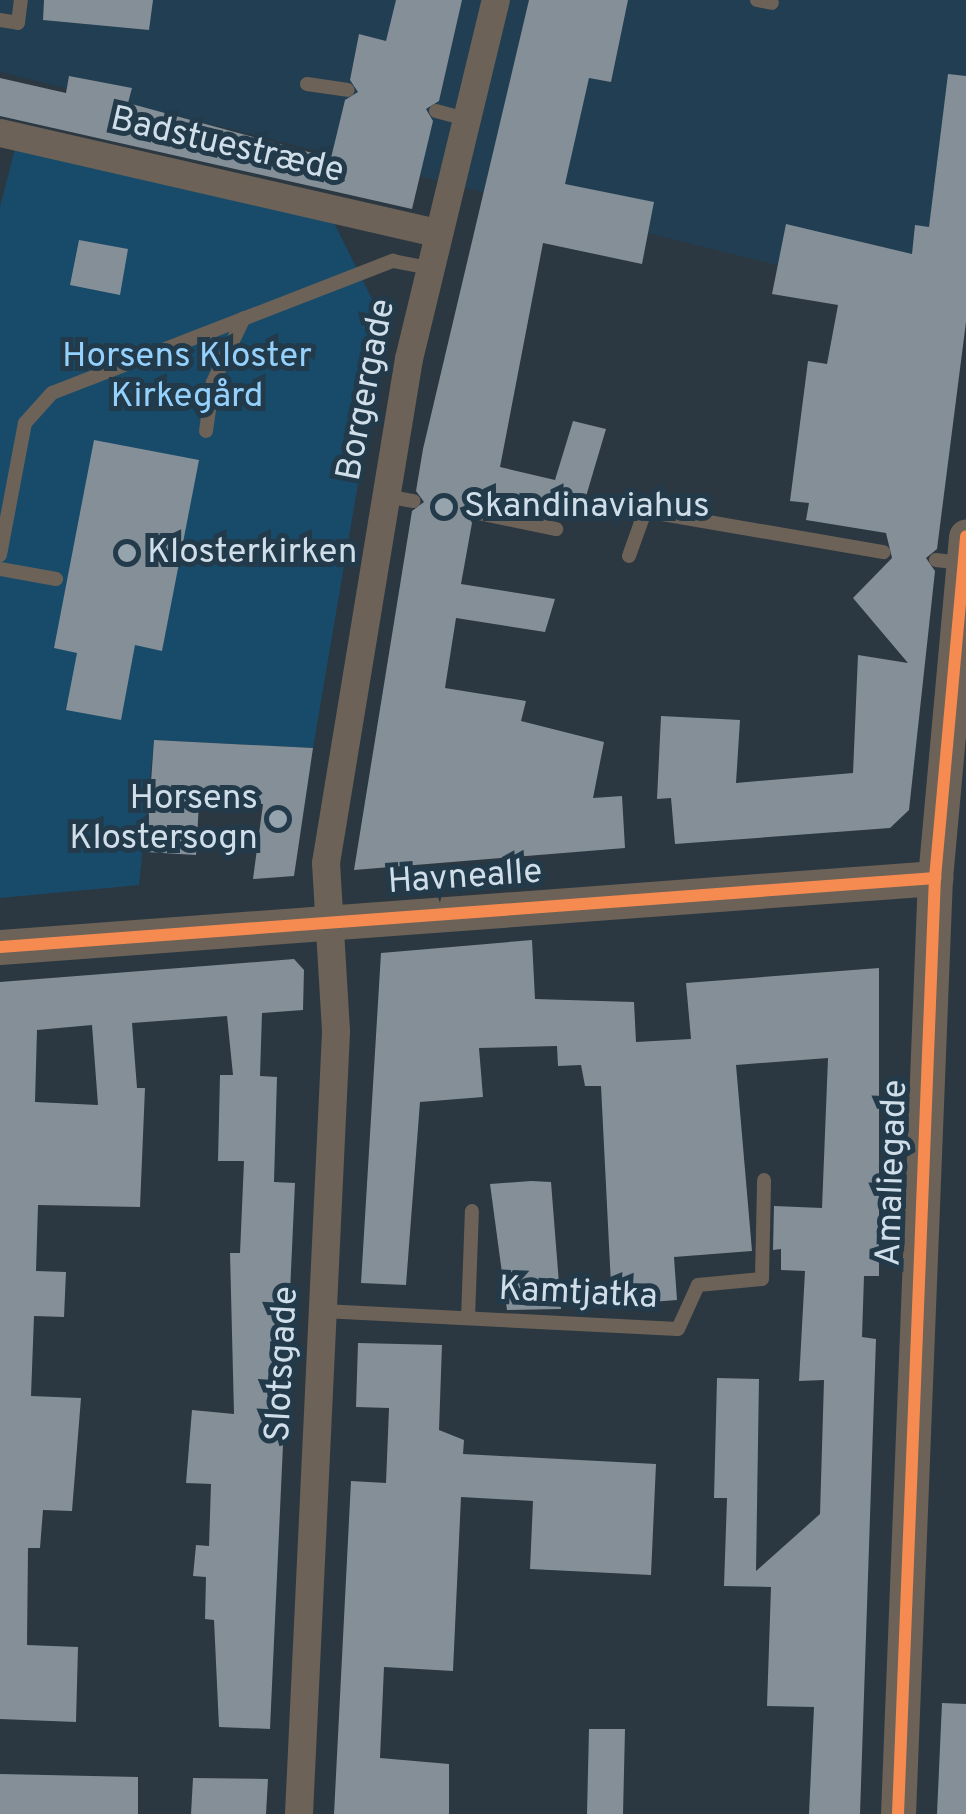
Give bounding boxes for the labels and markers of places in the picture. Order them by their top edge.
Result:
place label: Skandinaviahus [464,486,710,528]
marker: Skandinaviahus [433,496,455,518]
place label: Klosterkirken [147,532,357,574]
marker: Klosterkirken [116,542,138,564]
place label: Horsens Klostersogn [69,778,258,860]
marker: Horsens Klostersogn [267,808,289,830]

